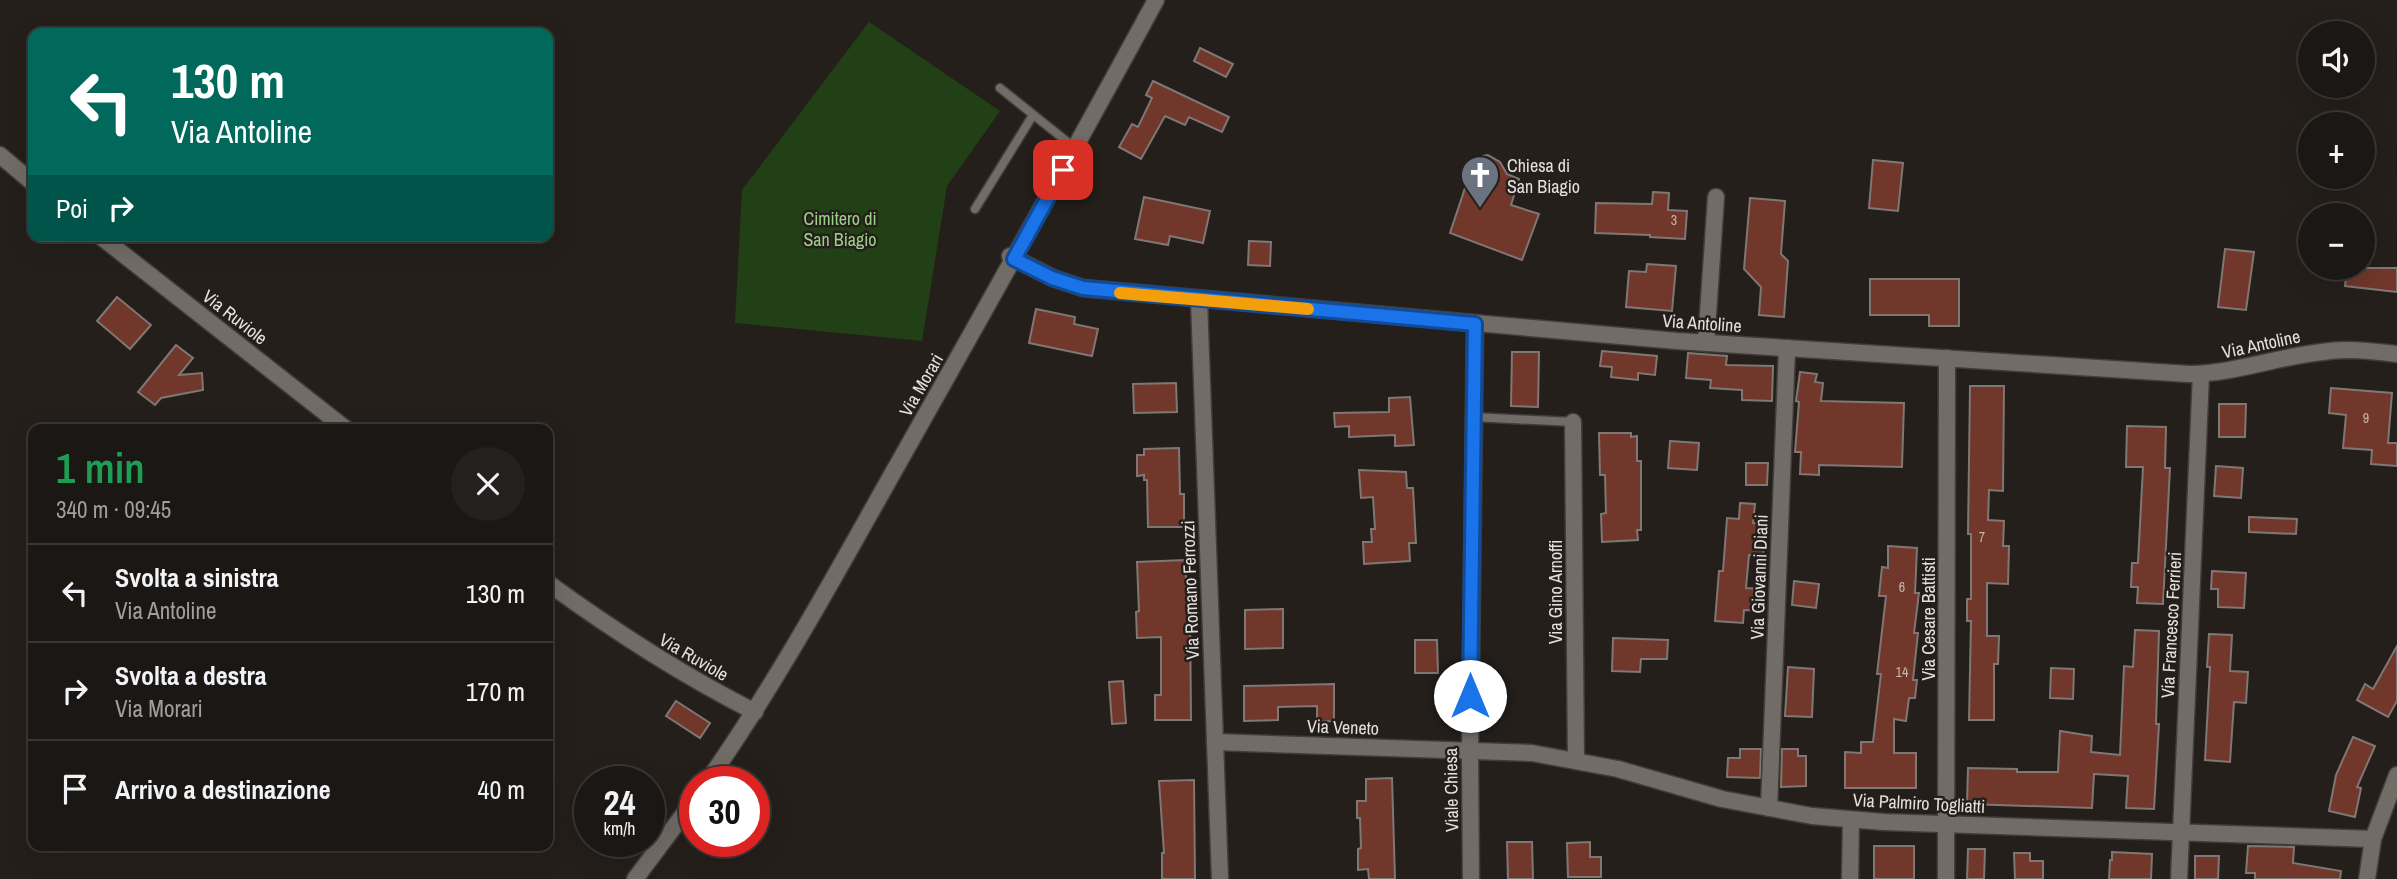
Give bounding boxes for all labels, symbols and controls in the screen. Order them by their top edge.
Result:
map controls [2298,21,2375,280]
button: sound [2298,21,2375,98]
text: 130 m [171,47,285,113]
icon: left [56,56,147,147]
text: Via Antoline [171,110,312,153]
button: + [2298,112,2375,189]
pin [1033,140,1093,200]
icon: arrive [1044,151,1082,189]
place label: Chiesa di San Biagio [1507,153,1580,199]
church icon: Chiesa di San Biagio [1459,154,1501,209]
icon: right [102,189,140,227]
text: Poi [56,191,88,226]
button: − [2298,203,2375,280]
park label: Cimitero di San Biagio [803,206,877,252]
house number: 3 [1671,211,1677,229]
street label: Via Ruviole [197,284,273,350]
street label: Via Antoline [1662,308,1742,338]
street label: Via Antoline [2220,324,2302,364]
street label: Via Morari [893,349,949,421]
house number: 9 [2363,409,2369,427]
text: 1 min [56,440,145,496]
button: close [451,447,525,521]
text: 340 m · 09:45 [56,494,171,525]
street label: Via Giovanni Diani [1744,514,1774,640]
street label: Via Romano Ferrozzi [1175,520,1205,660]
house number: 7 [1979,528,1985,546]
street label: Via Gino Arnoffi [1543,540,1568,644]
street label: Via Francesco Ferrieri [2155,551,2187,699]
street label: Via Cesare Battisti [1916,557,1941,681]
text: Svolta a sinistra [115,560,279,595]
icon: left [56,574,94,612]
text: 130 m [466,576,525,611]
house number: 6 [1899,578,1905,596]
text: Via Antoline [115,595,216,626]
street label: Via Ruviole [655,627,733,687]
text: Svolta a destra [115,658,267,693]
position arrow [1433,659,1507,733]
house number: 14 [1896,663,1909,681]
icon: right [56,672,94,710]
text: 170 m [466,674,525,709]
text: Via Morari [115,693,203,724]
street label: Via Veneto [1307,713,1379,741]
street label: Viale Chiesa [1438,748,1464,832]
speed limit sign: 30 [679,766,770,857]
icon: arrive [56,770,94,808]
text: Arrivo a destinazione [115,772,331,807]
text: 40 m [478,772,525,807]
text: 24 [604,779,635,826]
street label: Via Palmiro Togliatti [1852,787,1986,819]
text: km/h [604,816,636,841]

